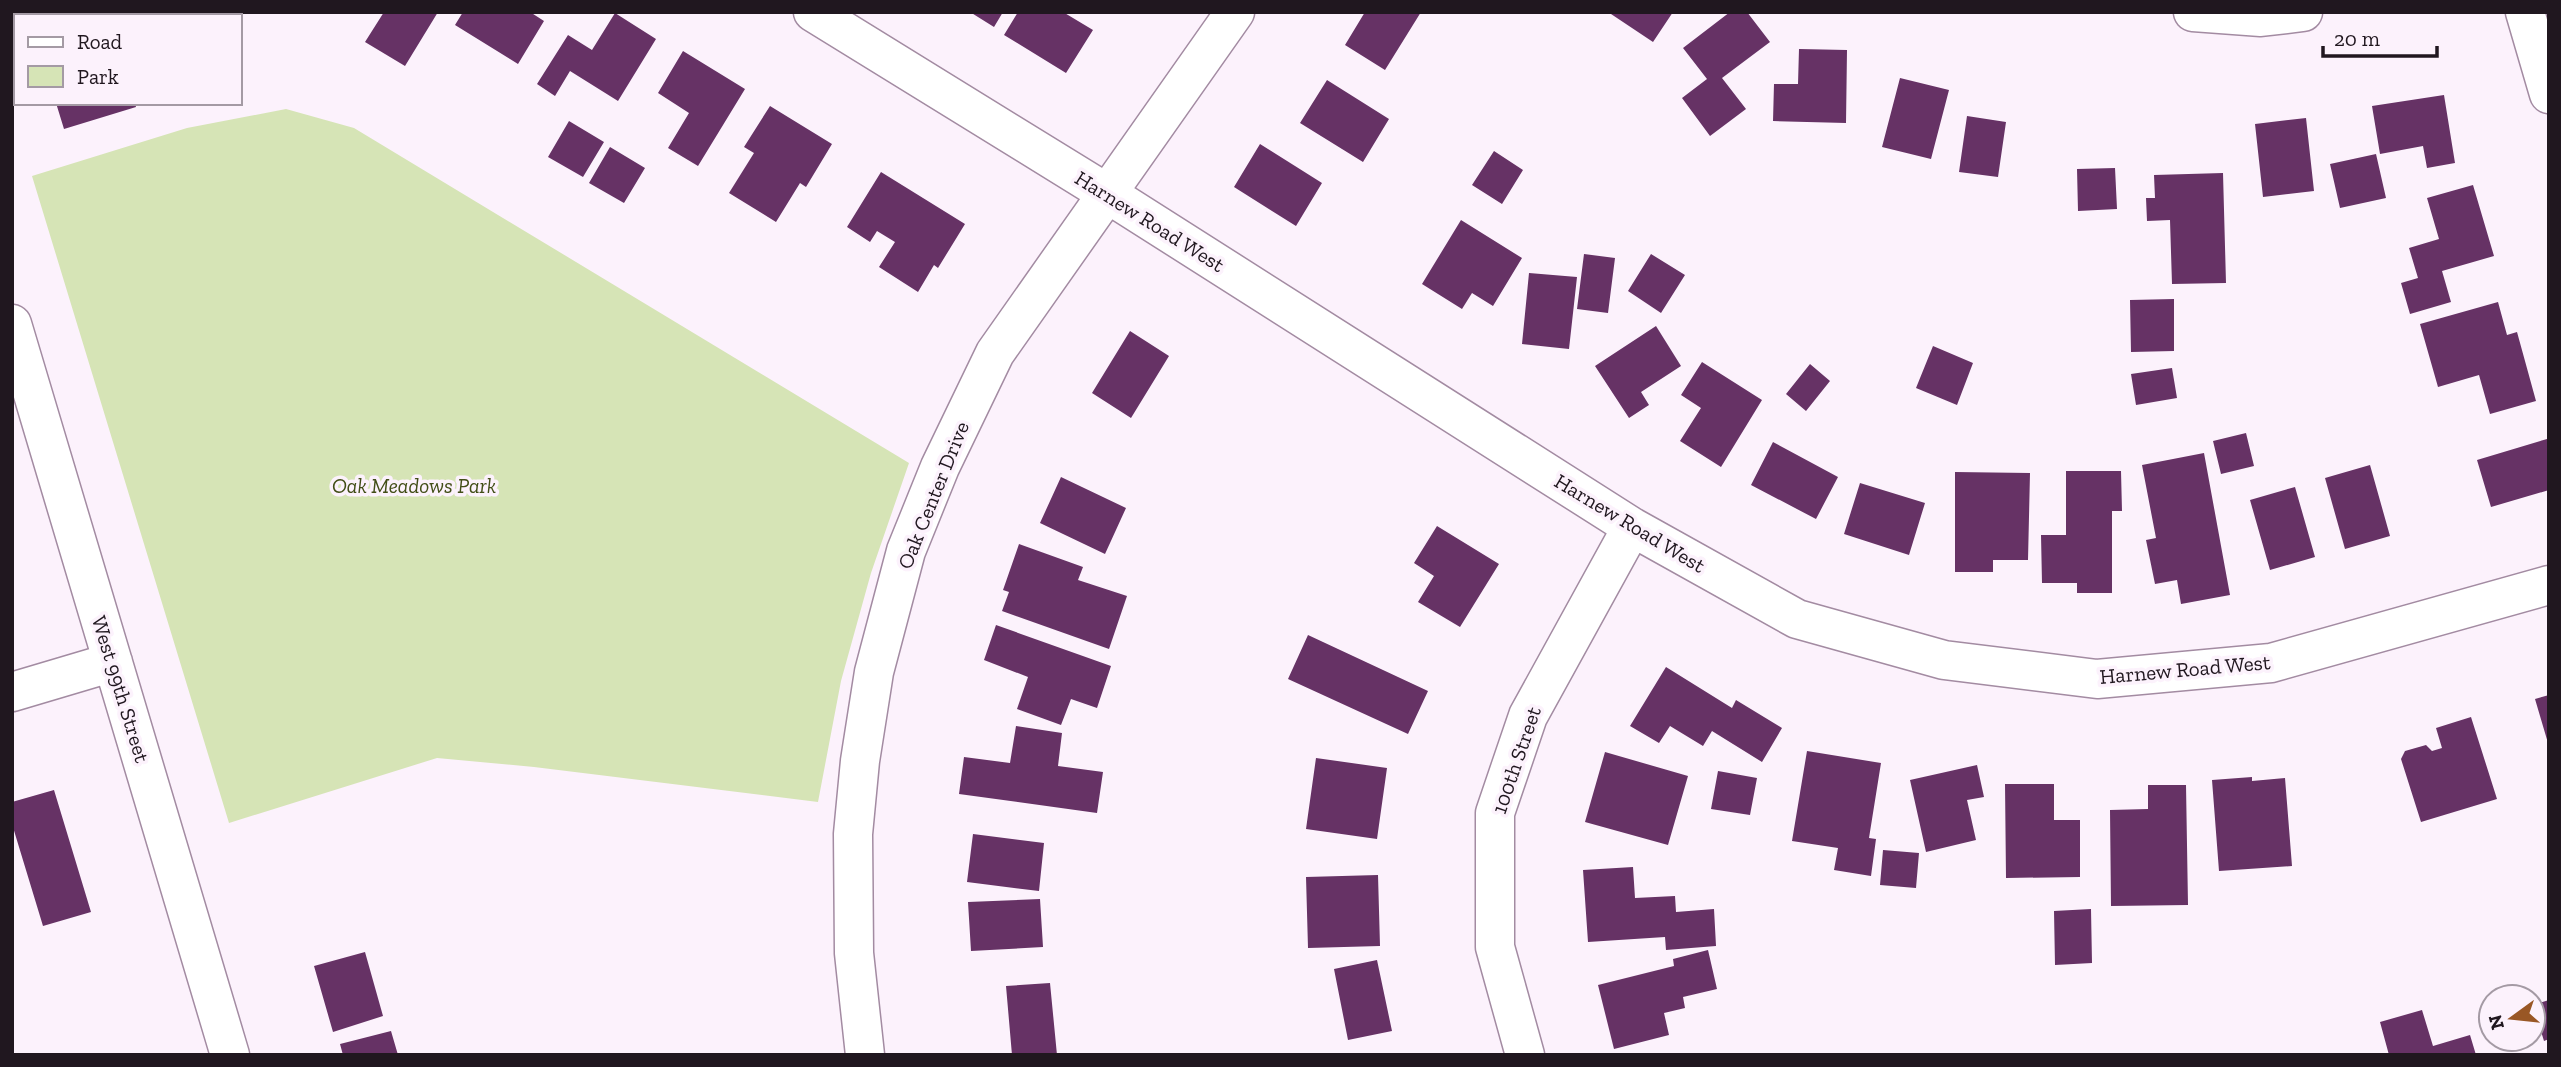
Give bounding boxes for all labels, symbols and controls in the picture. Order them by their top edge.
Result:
legend [14,14,242,105]
scale bar [2323,14,2437,58]
text: 20 m [2334,26,2380,51]
text: Road [77,29,123,54]
text: Park [77,64,119,89]
street label: Harnew Road West [1071,165,1229,277]
street label: Oak Center Drive [892,417,974,572]
street label: Harnew Road West [1550,468,1710,578]
park label: Oak Meadows Park [332,473,496,498]
street label: West 99th Street [87,613,155,766]
street label: Harnew Road West [2099,649,2272,689]
street label: 100th Street [1486,703,1546,817]
north arrow [2477,983,2547,1053]
text: N [2483,1012,2509,1032]

